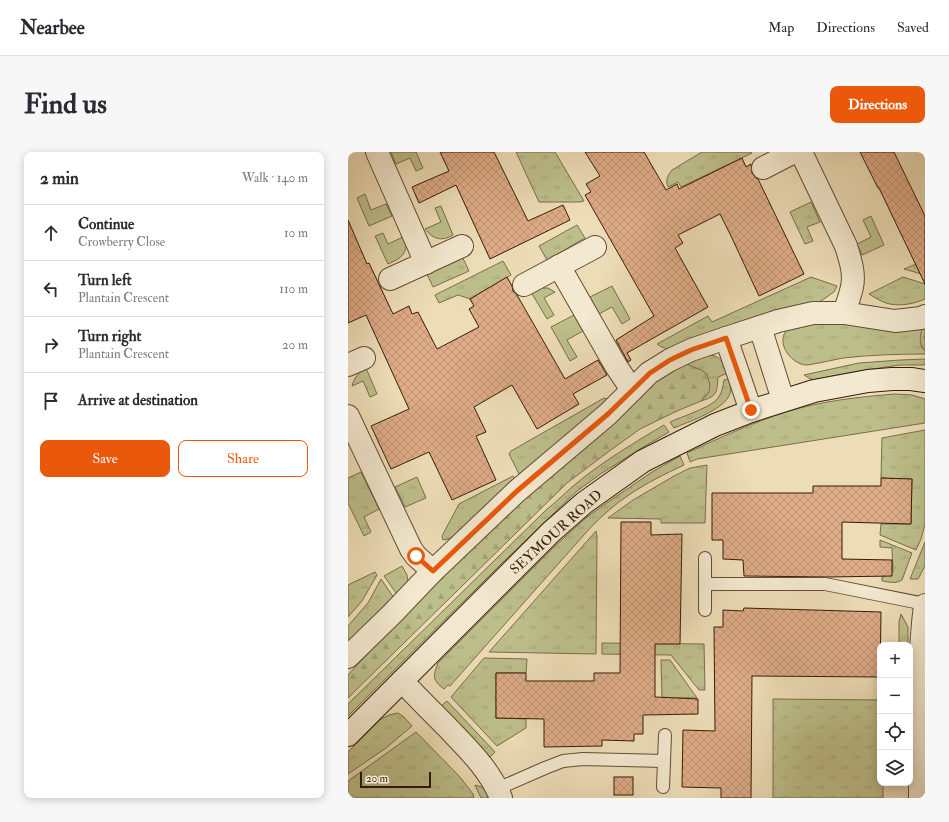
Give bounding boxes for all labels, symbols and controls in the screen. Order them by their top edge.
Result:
text: Nearbee [20,16,85,40]
text: Map [768,19,794,36]
text: Directions [816,19,875,36]
text: Saved [897,19,929,36]
button: Directions [830,86,925,123]
text: Find us [24,87,107,122]
text: 2 min [40,168,79,189]
text: Walk · 140 m [242,170,308,186]
text: Continue [78,215,134,234]
icon: ahead [40,222,62,244]
text: 10 m [284,225,308,241]
text: Crowberry Close [78,234,165,250]
text: Turn left [78,271,132,290]
icon: left [40,278,62,300]
text: 110 m [279,281,308,297]
text: Plantain Crescent [78,290,169,306]
text: Turn right [78,327,141,346]
icon: right [40,334,62,356]
text: 20 m [282,337,308,353]
text: Plantain Crescent [78,346,169,362]
icon: arrive [40,390,62,412]
text: Arrive at destination [78,391,198,410]
route end [742,401,760,419]
button: Save [40,440,170,477]
button: Share [178,440,308,477]
street label: SEYMOUR ROAD [506,486,606,578]
route start [407,547,425,565]
map controls [877,642,913,786]
button: + [877,642,913,678]
button: − [877,678,913,714]
button: locate [877,714,913,750]
button: layers [877,750,913,786]
scale bar [360,770,431,789]
text: 20 m [366,772,388,785]

